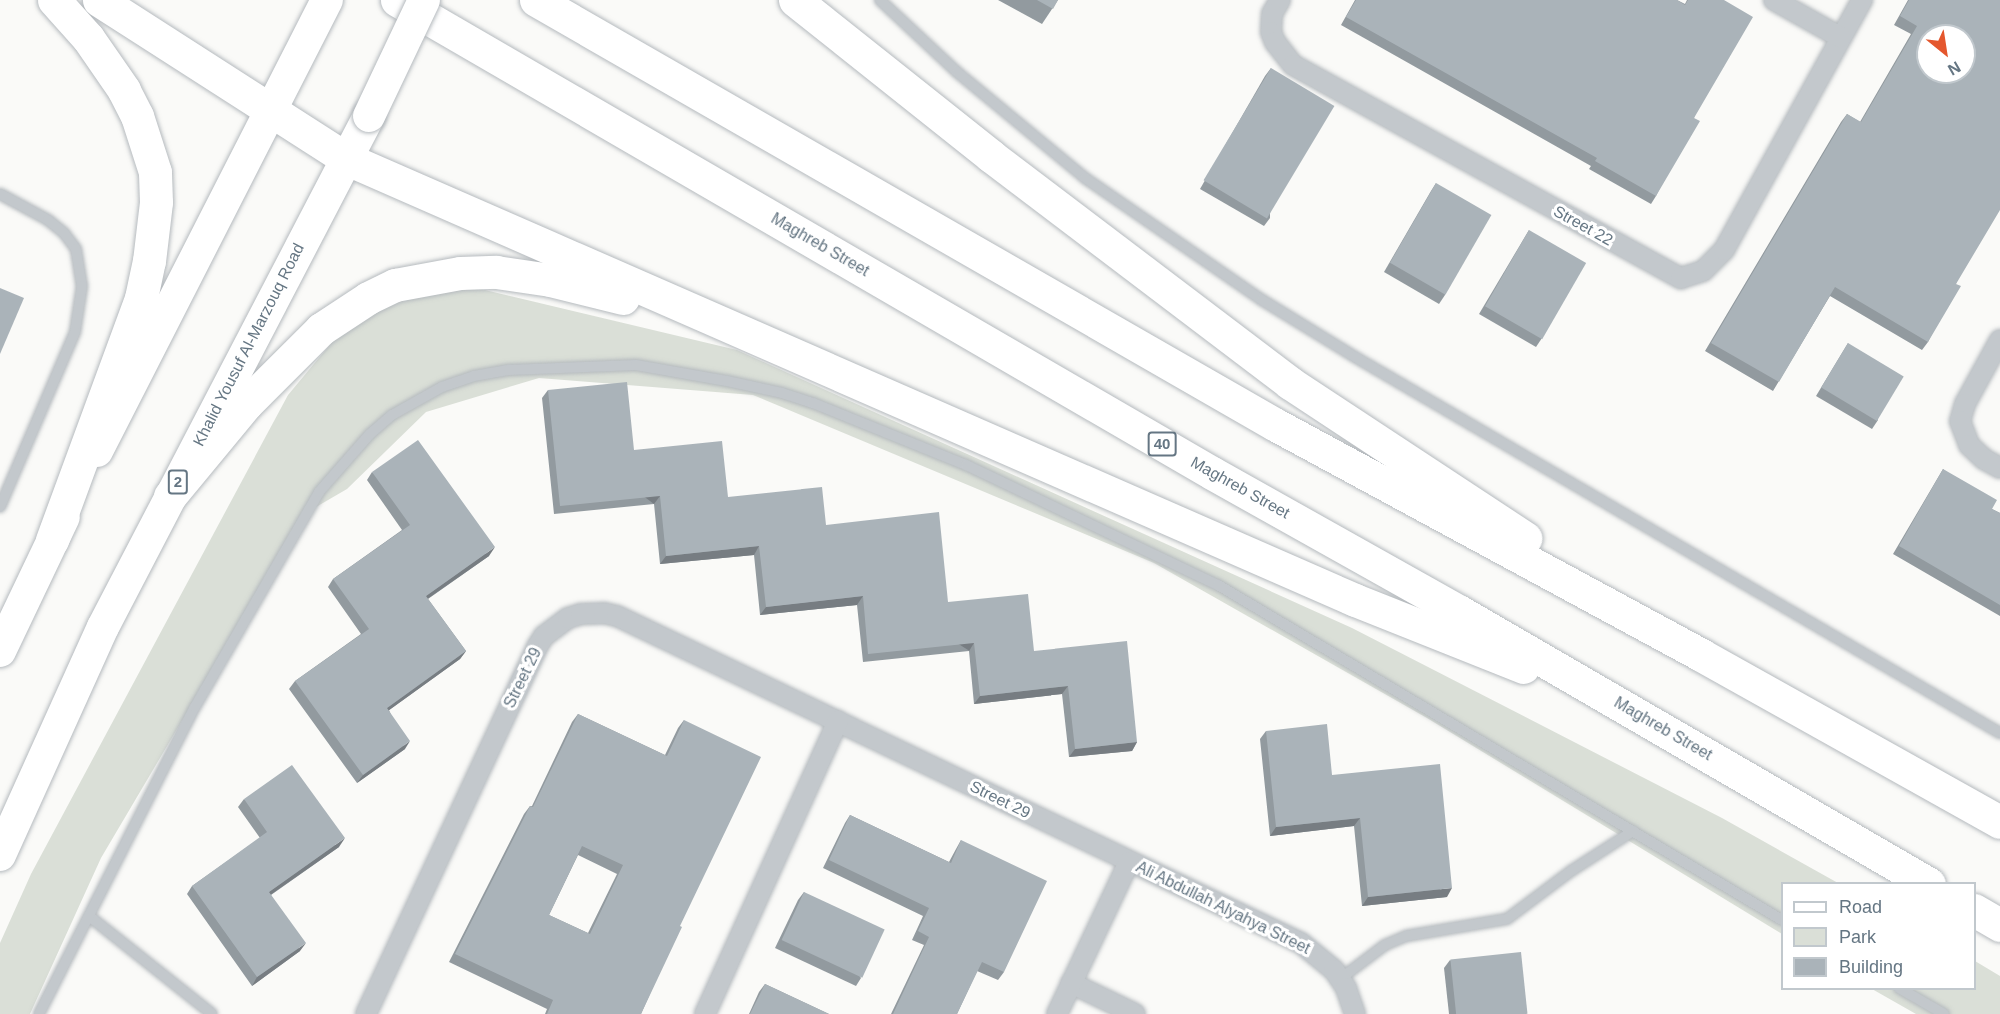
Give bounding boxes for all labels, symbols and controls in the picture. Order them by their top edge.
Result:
north arrow [1916,24,1976,84]
text: N [1945,58,1964,79]
street label: Street 22 [1550,202,1616,250]
street label: Maghreb Street [767,209,873,281]
street label: Khalid Yousuf Al-Marzouq Road [189,240,309,450]
road number: 40 [1147,432,1177,456]
street label: Maghreb Street [1187,453,1293,523]
road number: 2 [168,470,188,494]
street label: Street 29 [500,645,546,711]
street label: Maghreb Street [1610,693,1716,765]
street label: Street 29 [967,777,1033,823]
street label: Ali Abdullah Alyahya Street [1132,857,1314,959]
legend [1781,882,1976,990]
text: Road [1839,897,1882,917]
text: Park [1839,927,1876,947]
text: Building [1839,957,1903,977]

